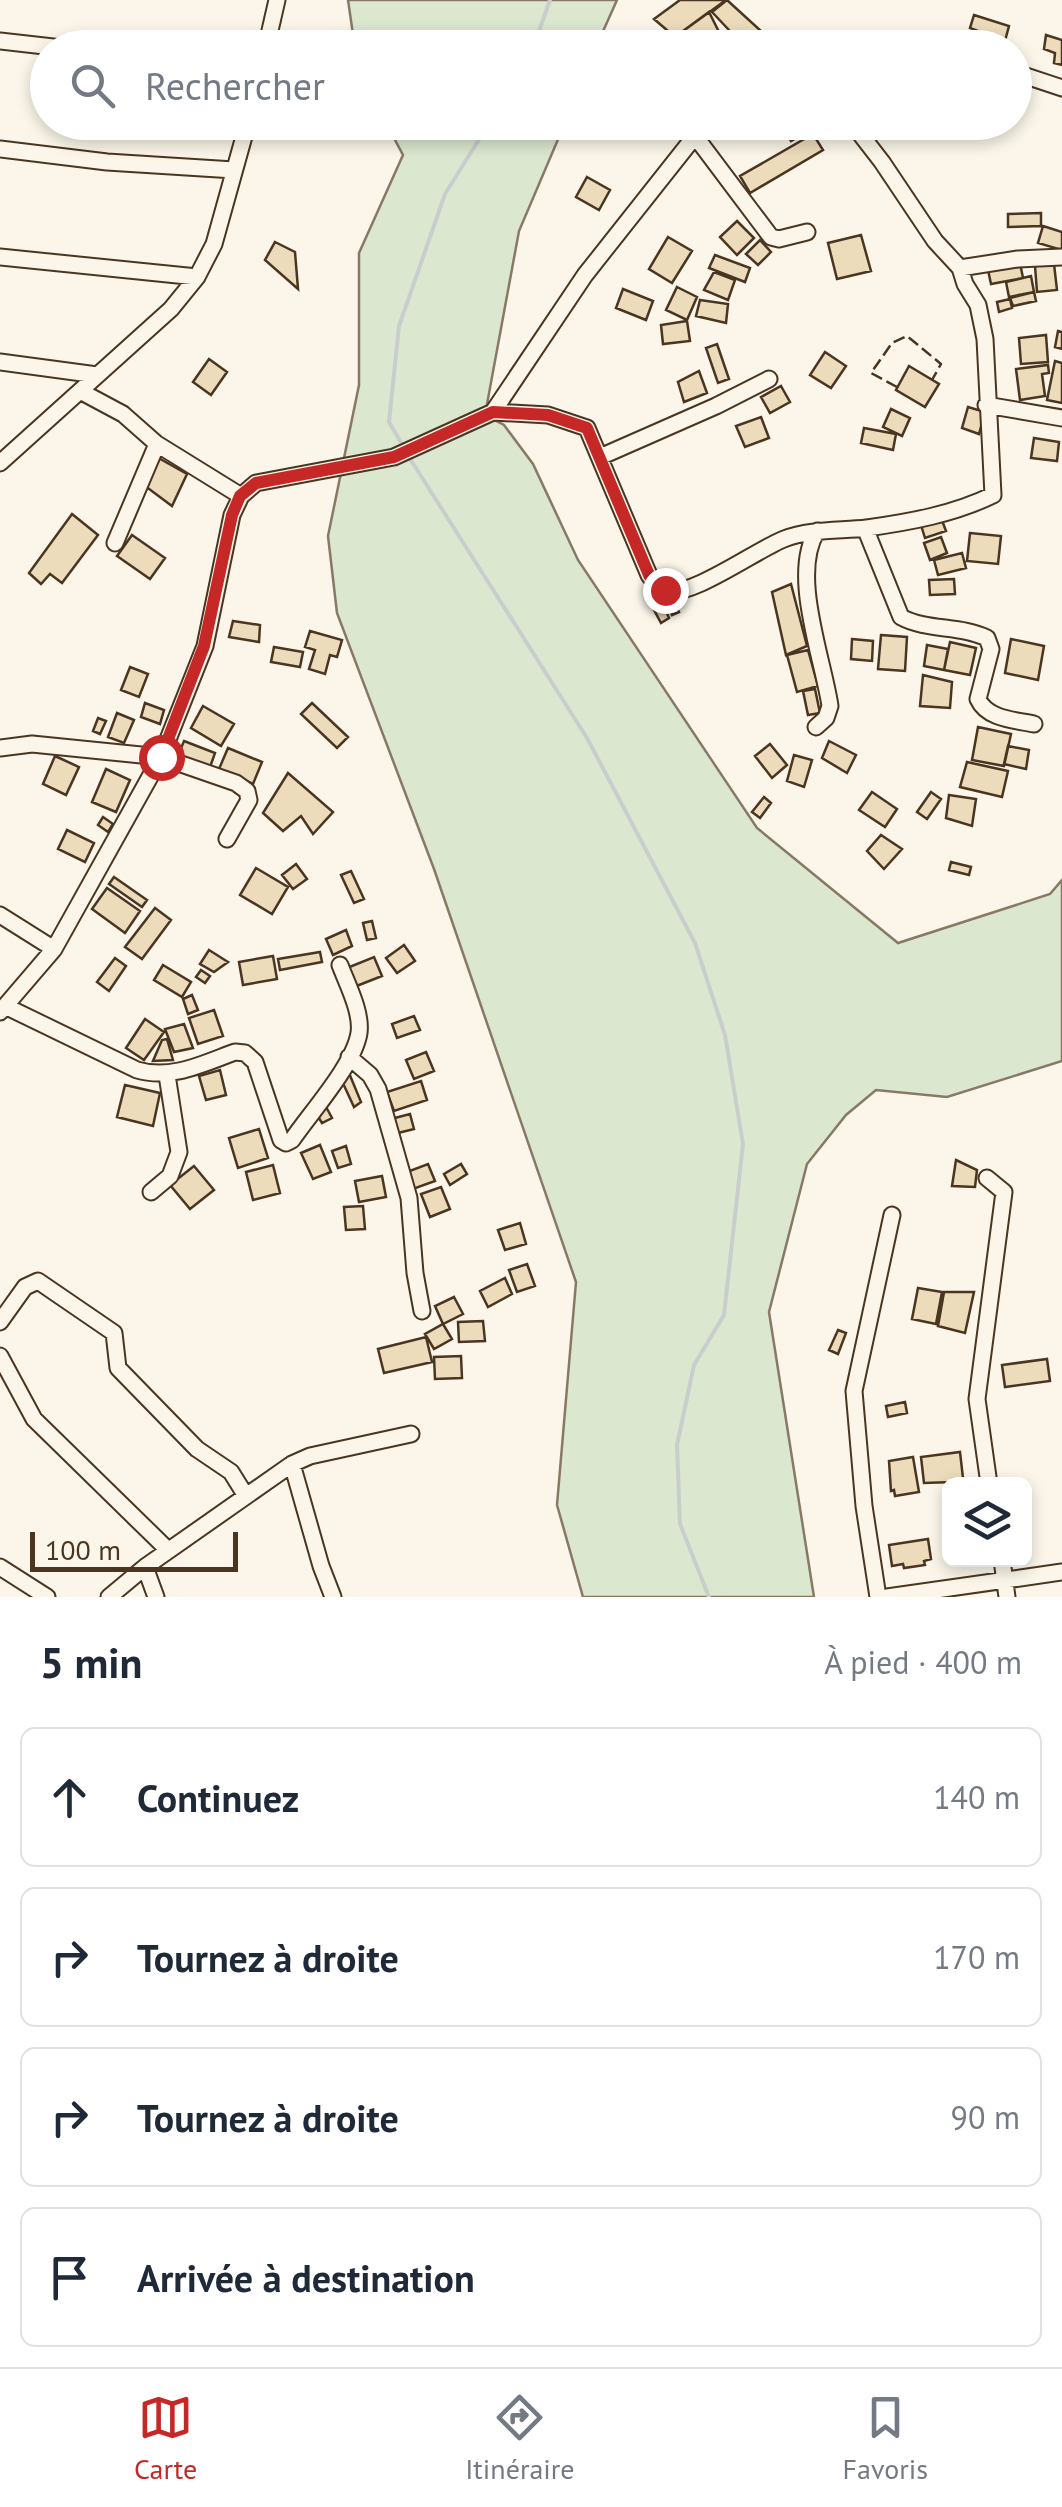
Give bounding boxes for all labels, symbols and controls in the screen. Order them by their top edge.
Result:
search box [30,30,1032,140]
icon: search [65,58,120,113]
text: Rechercher [145,61,325,110]
route end [643,568,689,614]
route start [139,735,185,781]
map controls [942,1477,1032,1567]
button: layers [942,1477,1032,1567]
scale bar [30,1527,238,1572]
text: 100 m [45,1531,121,1568]
text: 5 min [40,1635,142,1690]
text: À pied · 400 m [824,1641,1022,1683]
icon: ahead [42,1770,97,1825]
text: Continuez [137,1773,299,1822]
text: 140 m [933,1776,1020,1818]
icon: right [42,1930,97,1985]
text: Tournez à droite [137,1933,399,1982]
text: 170 m [933,1936,1020,1978]
icon: right [42,2090,97,2145]
text: Tournez à droite [137,2093,399,2142]
text: 90 m [951,2096,1020,2138]
icon: arrive [42,2250,97,2305]
text: Arrivée à destination [137,2253,475,2302]
tab: Carte [134,2390,197,2487]
tab: Itinéraire [465,2390,575,2487]
tab: Favoris [843,2390,928,2487]

